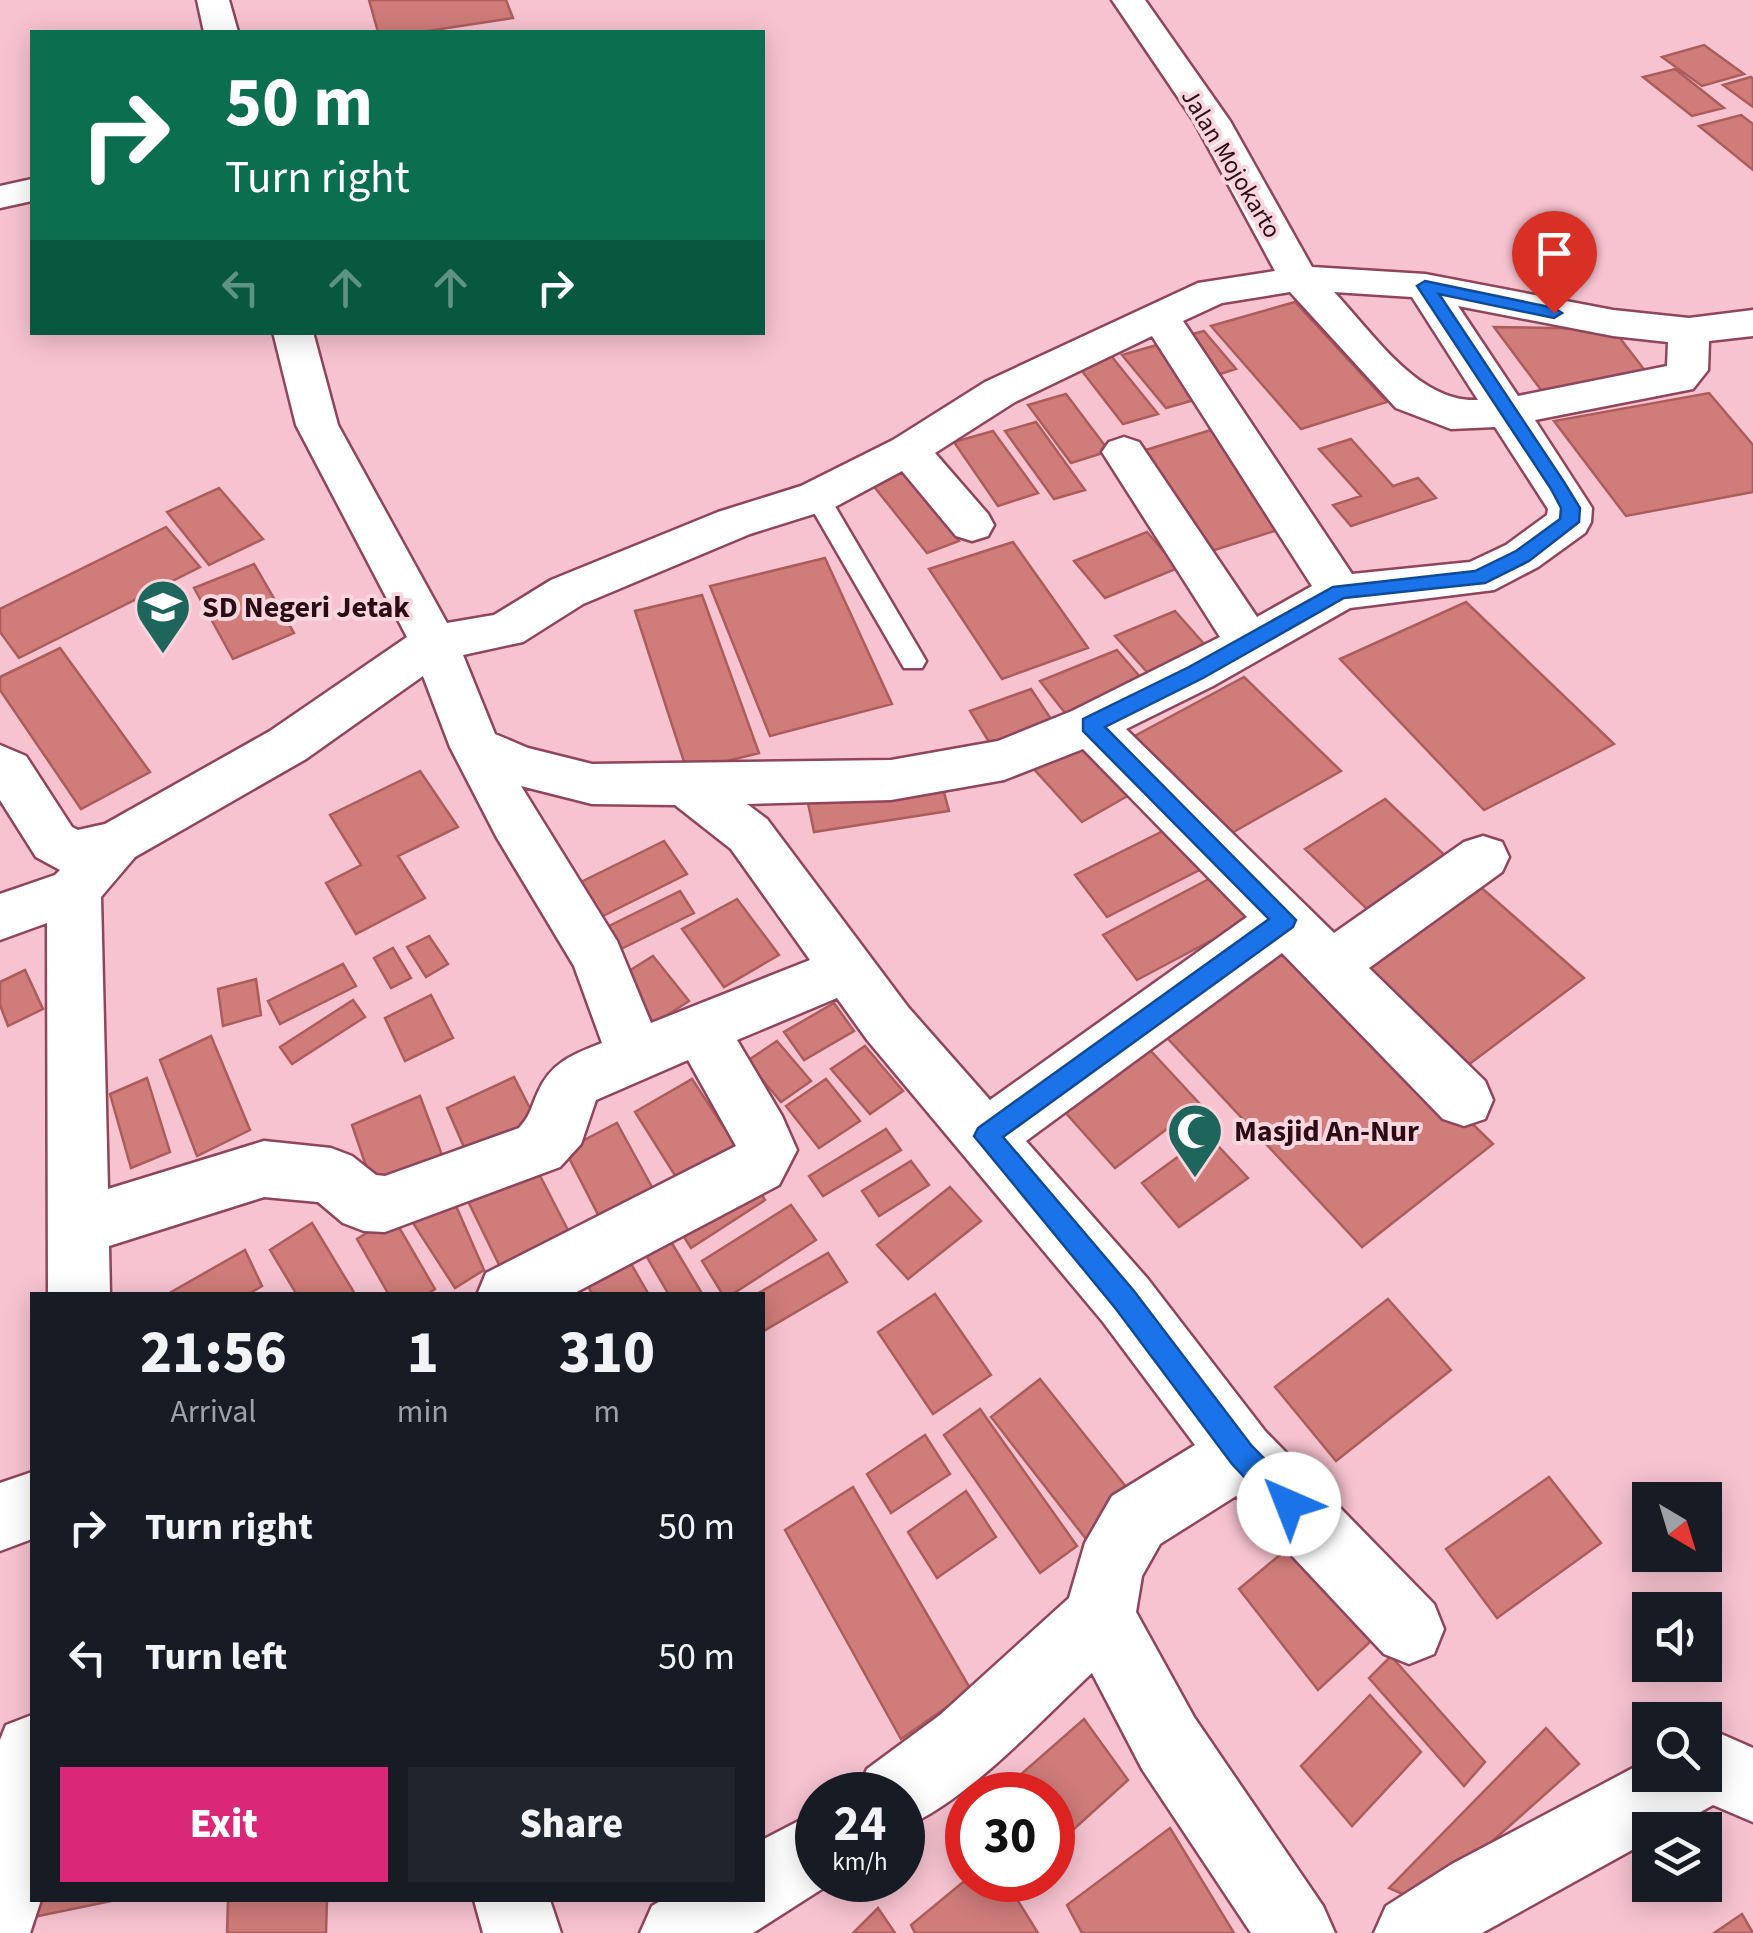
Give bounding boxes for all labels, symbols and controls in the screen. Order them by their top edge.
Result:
text: 50 m [225,53,373,153]
icon: right [60,70,190,200]
street label: Jalan Mojokarto [1172,82,1290,245]
text: Turn right [225,146,410,210]
pin [1512,211,1597,314]
icon: arrive [1527,226,1582,281]
icon: left [213,260,268,315]
icon: ahead [318,260,373,315]
icon: ahead [423,260,478,315]
icon: right [528,260,583,315]
school or university icon: SD Negeri Jetak [133,577,193,656]
place label: SD Negeri Jetak [202,586,410,629]
mosque icon: Masjid An-Nur [1165,1101,1225,1180]
place label: Masjid An-Nur [1234,1110,1419,1153]
text: 21:56 [140,1311,287,1396]
text: 1 [407,1311,439,1396]
text: 310 [559,1311,655,1396]
text: Arrival [170,1389,256,1435]
text: min [397,1389,449,1435]
text: m [594,1389,620,1435]
position arrow [1237,1452,1341,1556]
north arrow [1632,1482,1722,1572]
map controls [1632,1482,1722,1902]
icon: right [60,1500,115,1555]
text: Turn right [145,1500,313,1554]
text: 50 m [658,1500,735,1554]
button: sound [1632,1592,1722,1682]
icon: left [60,1630,115,1685]
text: Turn left [145,1630,287,1684]
text: 50 m [658,1630,735,1684]
button: search [1632,1702,1722,1792]
button: Exit [60,1767,388,1882]
button: Share [408,1767,735,1882]
speed limit sign: 30 [945,1772,1075,1902]
text: 24 [834,1789,886,1860]
button: layers [1632,1812,1722,1902]
text: km/h [832,1844,888,1880]

